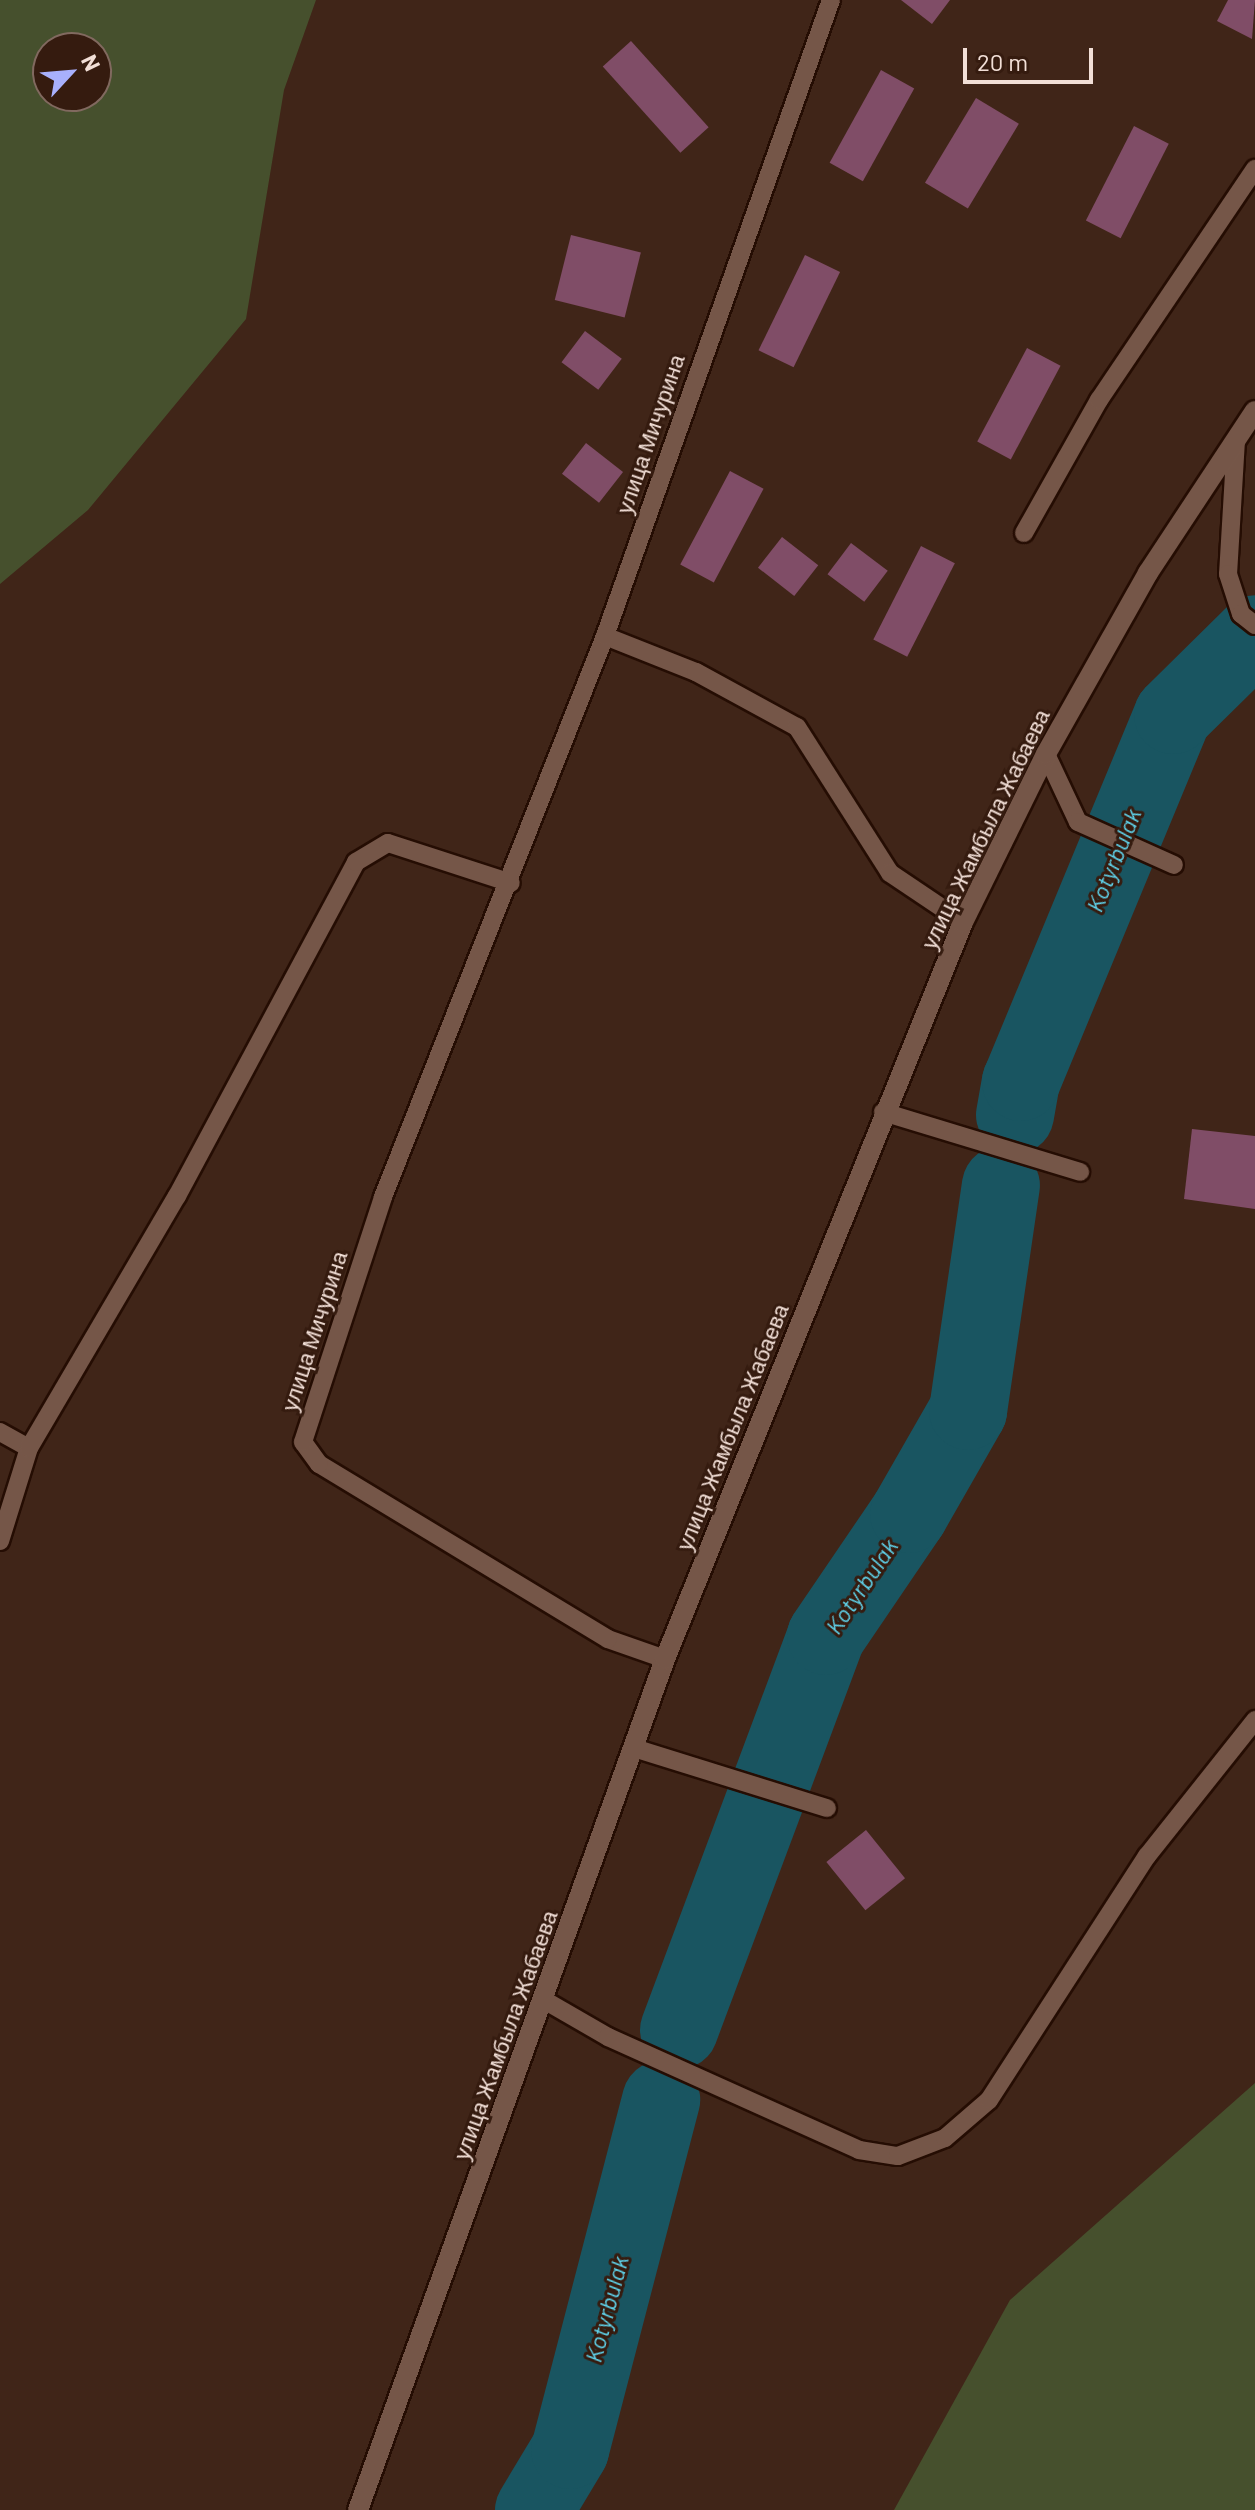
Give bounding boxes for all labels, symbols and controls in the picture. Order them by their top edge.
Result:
north arrow [32,32,112,112]
scale bar [967,32,1097,82]
text: 20 m [977,47,1028,76]
text: N [77,50,107,75]
street label: улица Мичурина [610,351,690,517]
street label: улица Жамбыла Жабаева [915,705,1055,953]
water label: Kotyrbulak [1079,804,1147,916]
street label: улица Мичурина [276,1248,352,1414]
street label: улица Жамбыла Жабаева [670,1300,794,1554]
water label: Kotyrbulak [819,1533,903,1639]
street label: улица Жамбыла Жабаева [448,1907,562,2163]
water label: Kotyrbulak [578,2253,634,2365]

